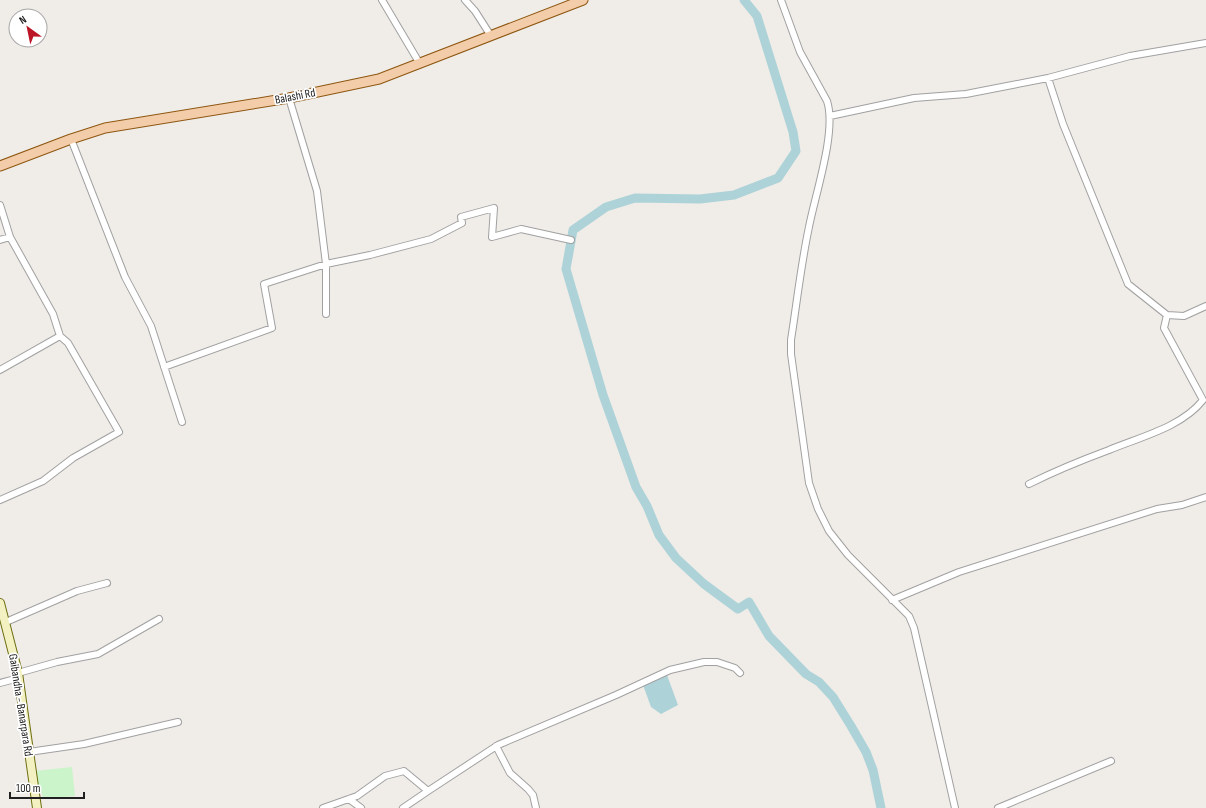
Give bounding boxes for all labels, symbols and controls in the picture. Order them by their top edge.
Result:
north arrow [8,8,48,48]
text: N [17,13,29,27]
street label: Balashi Rd [274,85,317,108]
street label: Gaibandha - Banarpara Rd [5,653,36,757]
scale bar [10,774,84,800]
text: 100 m [16,781,41,796]

